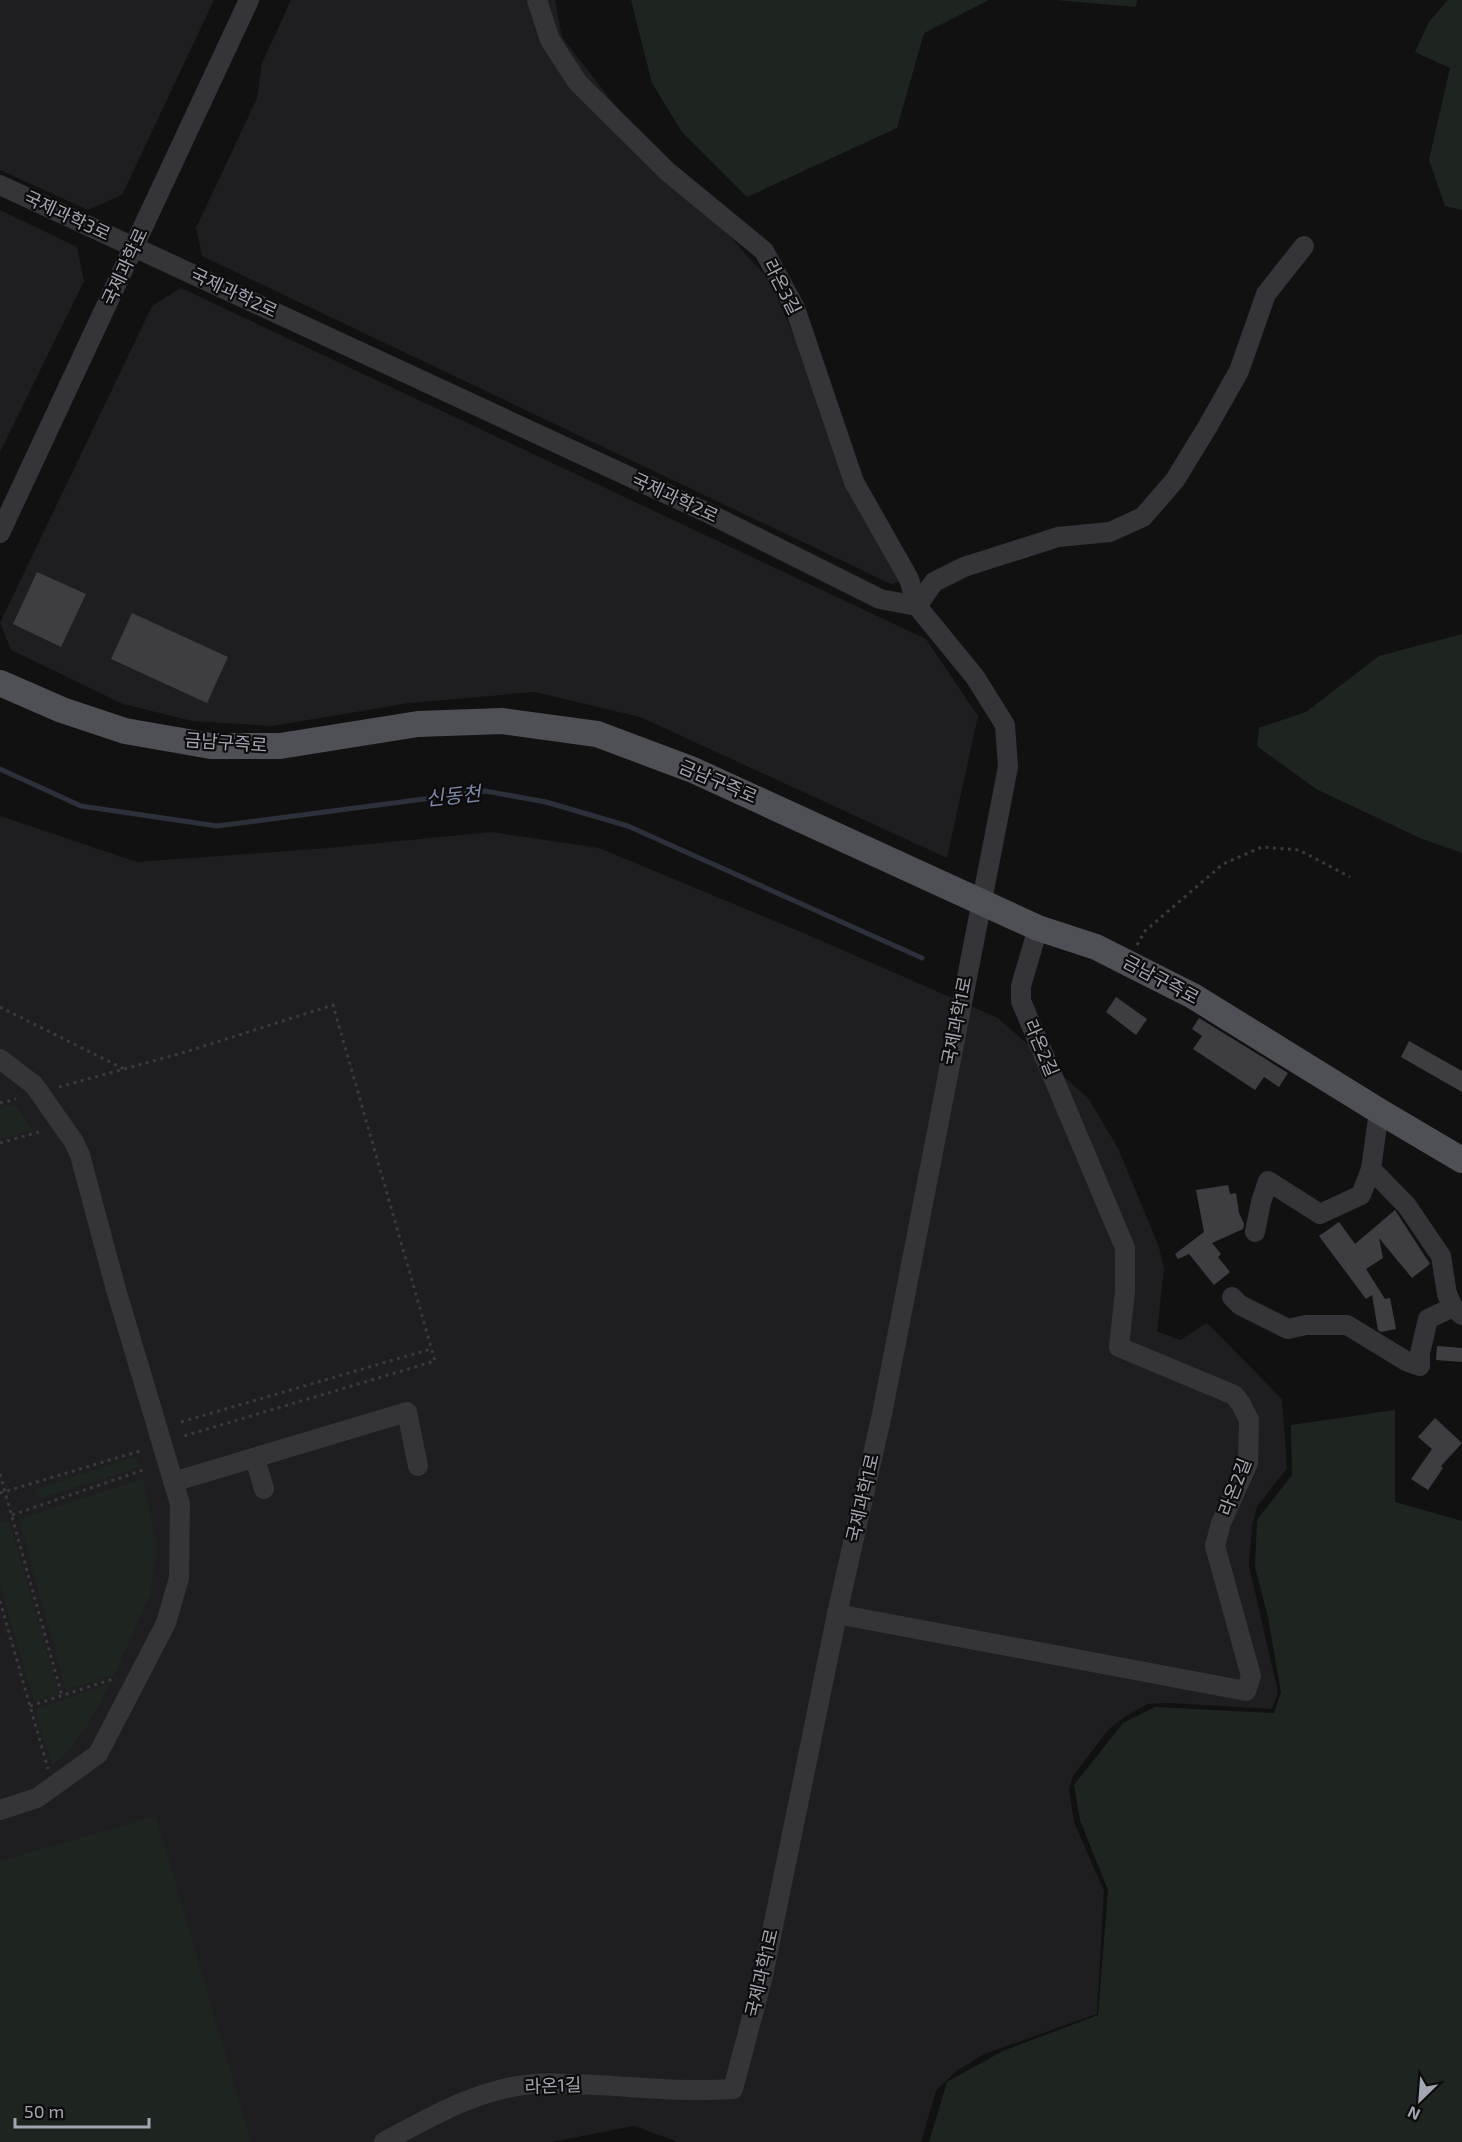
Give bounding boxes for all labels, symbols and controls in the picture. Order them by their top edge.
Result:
street label: 국제과학3로 [21,186,114,245]
street label: 국제과학로 [97,224,152,309]
street label: 라온3길 [760,255,806,318]
street label: 국제과학2로 [188,262,281,322]
street label: 국제과학2로 [629,467,722,527]
street label: 금남구즉로 [184,728,268,756]
street label: 금남구즉로 [676,755,761,807]
water label: 신동천 [424,780,484,810]
street label: 금남구즉로 [1120,950,1203,1008]
street label: 국제과학1로 [937,975,975,1067]
street label: 라온2길 [1020,1016,1064,1079]
street label: 국제과학1로 [841,1451,883,1544]
street label: 라온2길 [1213,1455,1255,1518]
street label: 국제과학1로 [740,1926,782,2019]
north arrow [1390,2070,1450,2130]
street label: 라온1길 [524,2073,582,2097]
scale bar [15,2091,148,2129]
text: 50 m [24,2100,64,2122]
text: N [1404,2103,1423,2125]

